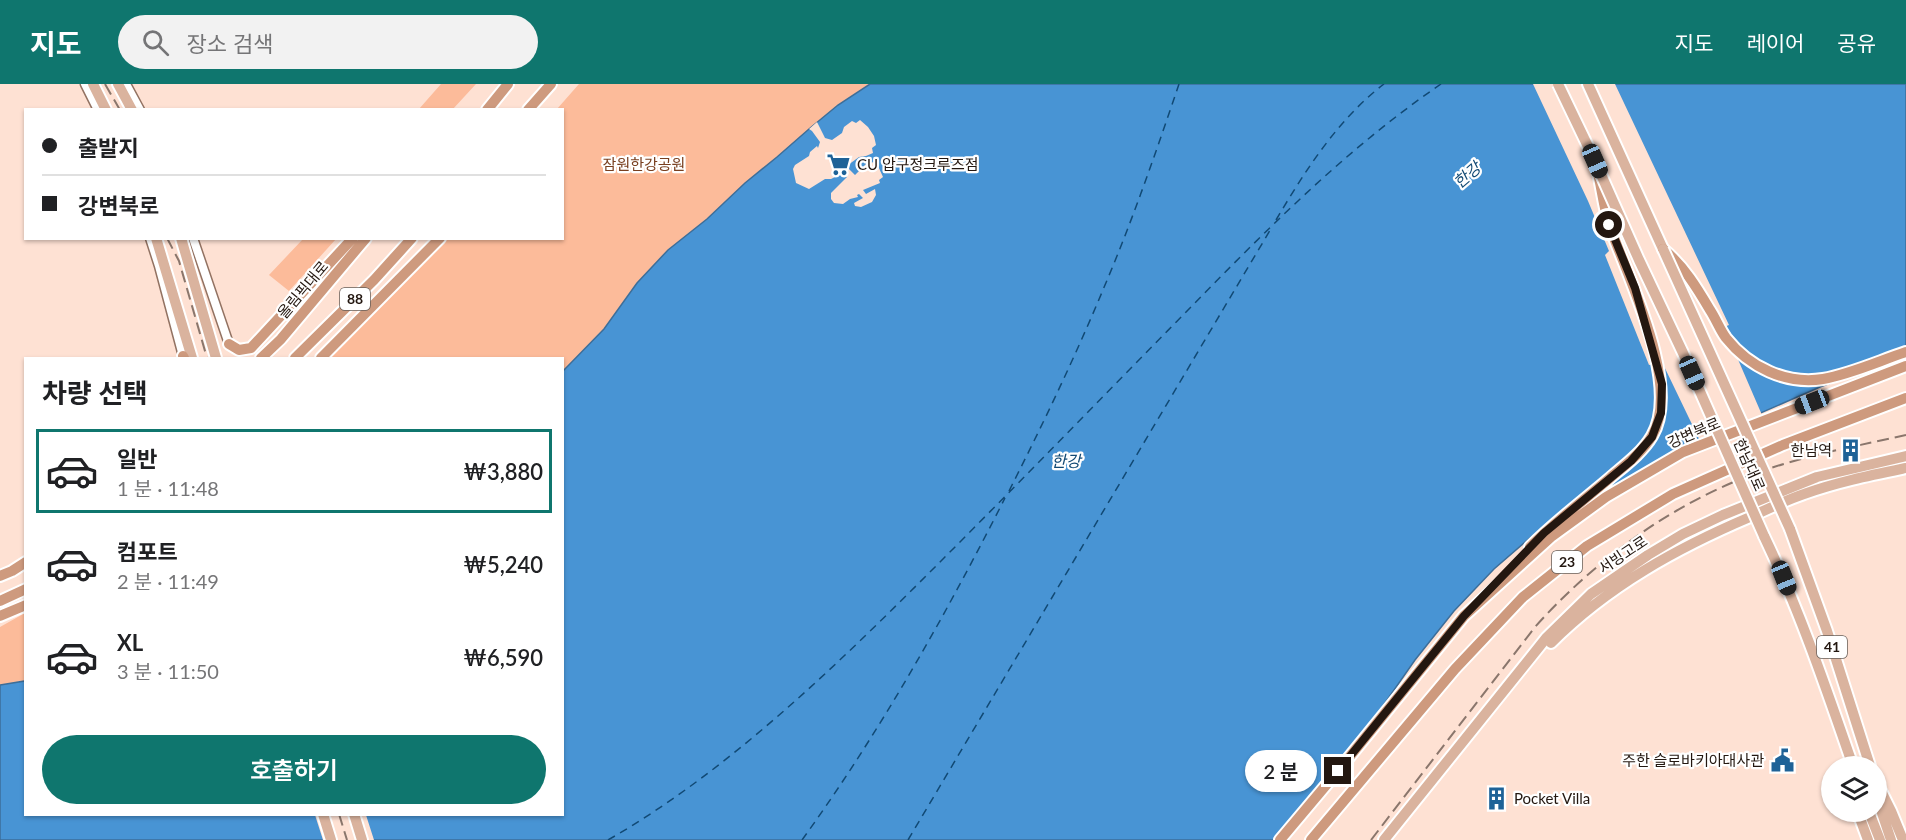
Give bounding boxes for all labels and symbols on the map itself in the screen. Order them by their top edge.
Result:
car [1579,141,1611,181]
supermarket icon: CU 압구정크루즈점 [826,152,852,178]
park label: 잠원한강공원 [603,155,685,173]
place label: CU 압구정크루즈점 [857,155,979,173]
water label: 한강 [1449,156,1486,191]
route start [1595,211,1622,238]
street label: 올림픽대로 [273,257,331,322]
road number: 88 [340,288,370,310]
car [1676,353,1708,393]
car [1792,387,1832,417]
street label: 강변북로 [1665,413,1723,451]
street label: 한남대로 [1730,436,1769,493]
building icon: 한남역 [1837,438,1863,464]
place label: 한남역 [1791,441,1832,459]
water label: 한강 [1051,451,1083,470]
street label: 서빙고로 [1595,531,1650,577]
road number: 23 [1552,551,1582,573]
car [1769,558,1799,598]
road number: 41 [1817,636,1847,658]
public building icon: 주한 슬로바키아대사관 [1769,748,1795,774]
callout: 2 분 [1245,750,1317,792]
place label: 주한 슬로바키아대사관 [1622,751,1764,769]
route end [1324,757,1351,784]
building icon: Pocket Villa [1483,786,1509,812]
place label: Pocket Villa [1514,789,1590,807]

